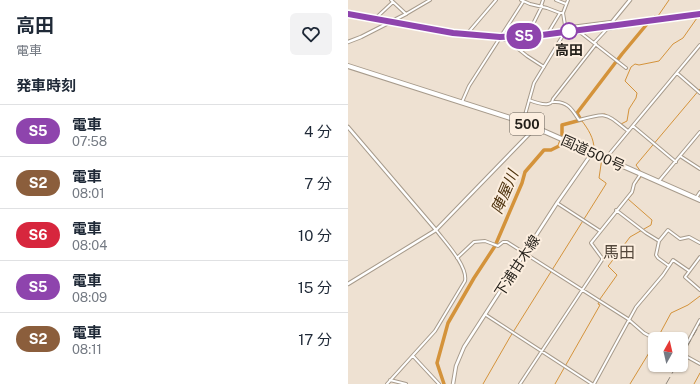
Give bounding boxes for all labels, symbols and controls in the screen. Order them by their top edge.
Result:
button: heart [290,13,332,55]
text: 高田 [16,14,54,36]
marker: 高田 [560,22,578,40]
line badge: S5 [506,23,542,49]
text: S5 [514,28,534,44]
place label: 高田 [555,42,583,58]
text: 電車 [16,43,42,58]
text: 発車時刻 [16,77,76,94]
road number: 500 [510,113,544,135]
text: 電車 [72,116,102,133]
text: S5 [28,123,48,139]
text: 4 分 [304,123,332,140]
street label: 国道500号 [559,132,627,174]
text: 07:58 [72,134,107,149]
water label: 陣屋川 [488,166,522,216]
text: 電車 [72,168,102,185]
text: S2 [29,175,47,191]
text: 7 分 [304,175,332,192]
text: 08:01 [72,186,104,201]
text: 電車 [72,220,102,237]
text: S6 [29,227,47,243]
text: 10 分 [298,227,332,244]
street label: 下浦甘木線 [491,232,543,300]
text: 08:04 [72,238,107,253]
district label: 馬田 [603,243,635,262]
text: 電車 [72,272,102,289]
text: S5 [28,279,48,295]
text: 15 分 [298,279,332,296]
text: 08:09 [72,290,107,305]
text: 電車 [72,324,102,341]
text: S2 [29,331,47,347]
text: 17 分 [298,331,332,348]
north arrow [648,332,688,372]
map controls [648,332,688,372]
text: 08:11 [72,342,102,357]

